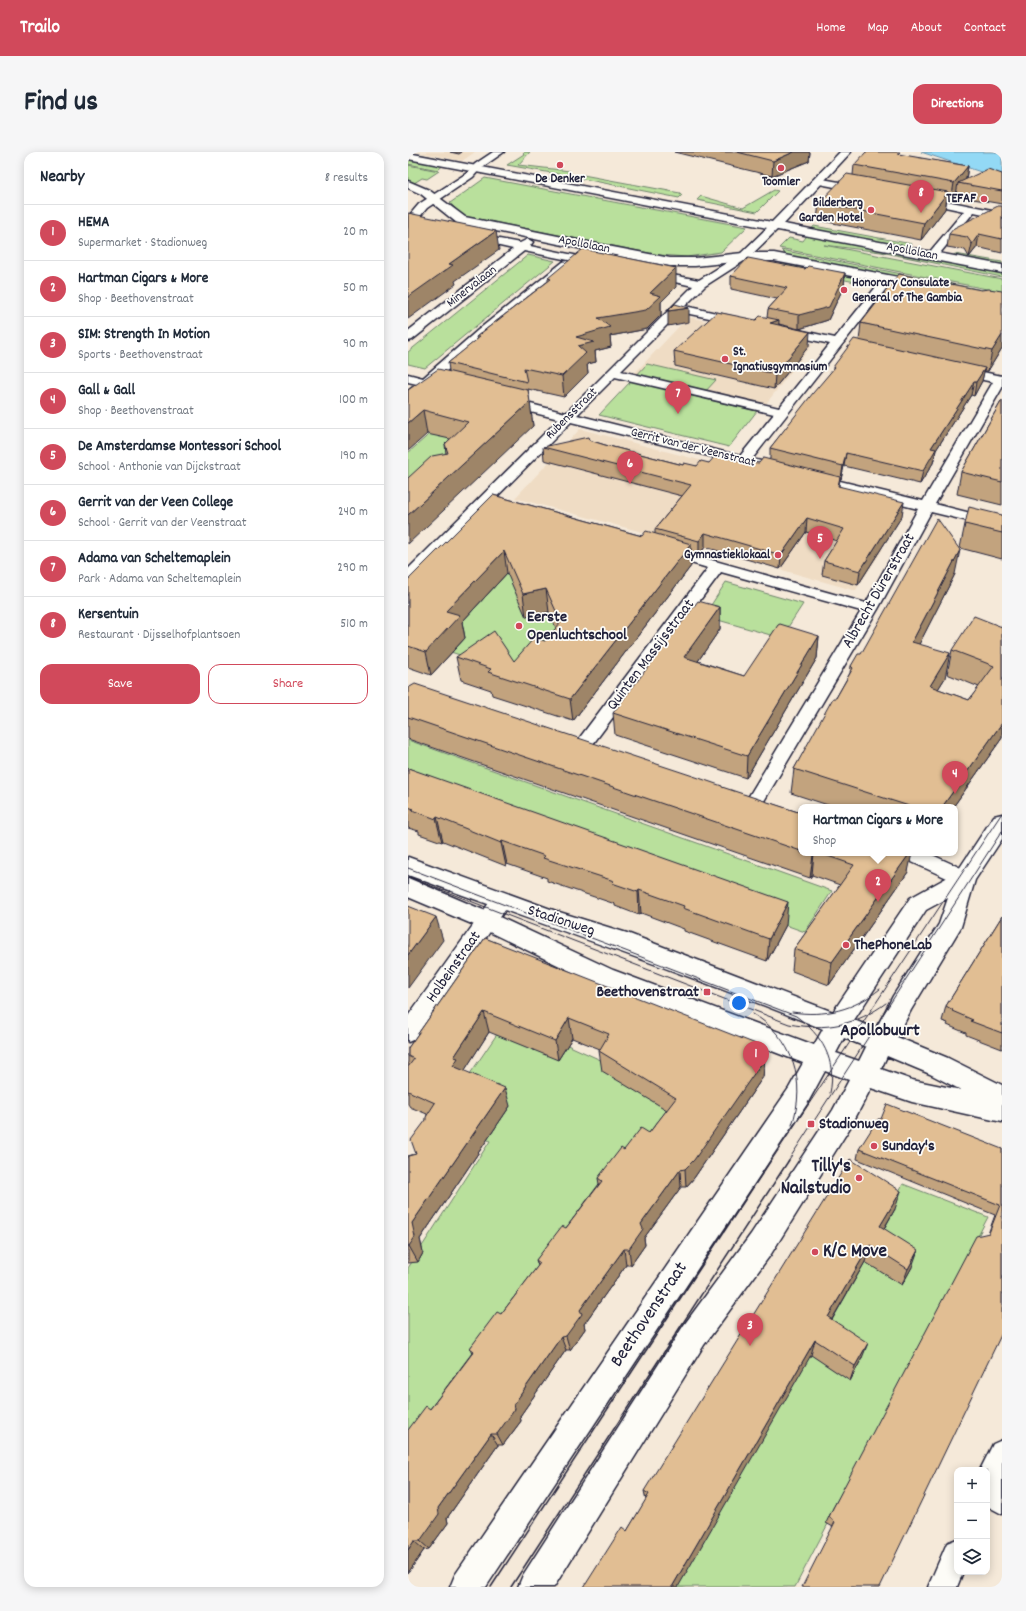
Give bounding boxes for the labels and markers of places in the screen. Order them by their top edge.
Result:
marker: De Denker [555,160,565,170]
marker: Toomler [776,163,786,173]
place label: De Denker [535,170,586,189]
place label: Toomler [762,173,801,192]
pin: 8 [908,180,934,213]
place label: TEFAF [946,190,976,209]
place label: Bilderberg Garden Hotel [799,194,864,228]
marker: TEFAF [979,194,989,204]
marker: Bilderberg Garden Hotel [866,205,876,215]
place label: Honorary Consulate General of The Gambia [852,274,963,308]
marker: Honorary Consulate General of The Gambia [839,285,849,295]
place label: St. Ignatiusgymnasium [733,343,828,377]
marker: St. Ignatiusgymnasium [720,354,730,364]
pin: 7 [665,381,691,414]
pin: 6 [617,451,643,484]
pin: 5 [807,526,833,559]
place label: Gymnastieklokaal [684,546,771,565]
marker: Gymnastieklokaal [773,550,783,560]
place label: Eerste Openluchtschool [527,606,627,647]
marker: Eerste Openluchtschool [514,621,524,631]
pin: 4 [942,761,968,794]
pin: 2 [865,869,891,902]
place label: ThePhoneLab [854,934,932,957]
marker: ThePhoneLab [841,940,851,950]
place label: Beethovenstraat [596,981,699,1004]
marker: Beethovenstraat [702,987,712,997]
pin: 1 [743,1041,769,1074]
place label: Stadionweg [819,1113,889,1136]
marker: Stadionweg [806,1119,816,1129]
place label: Sunday's [882,1135,935,1158]
marker: Sunday's [869,1141,879,1151]
place label: Tilly's Nailstudio [781,1154,852,1203]
marker: Tilly's Nailstudio [854,1173,864,1183]
place label: K/C Move [823,1239,887,1266]
marker: K/C Move [810,1247,820,1257]
pin: 3 [737,1313,763,1346]

